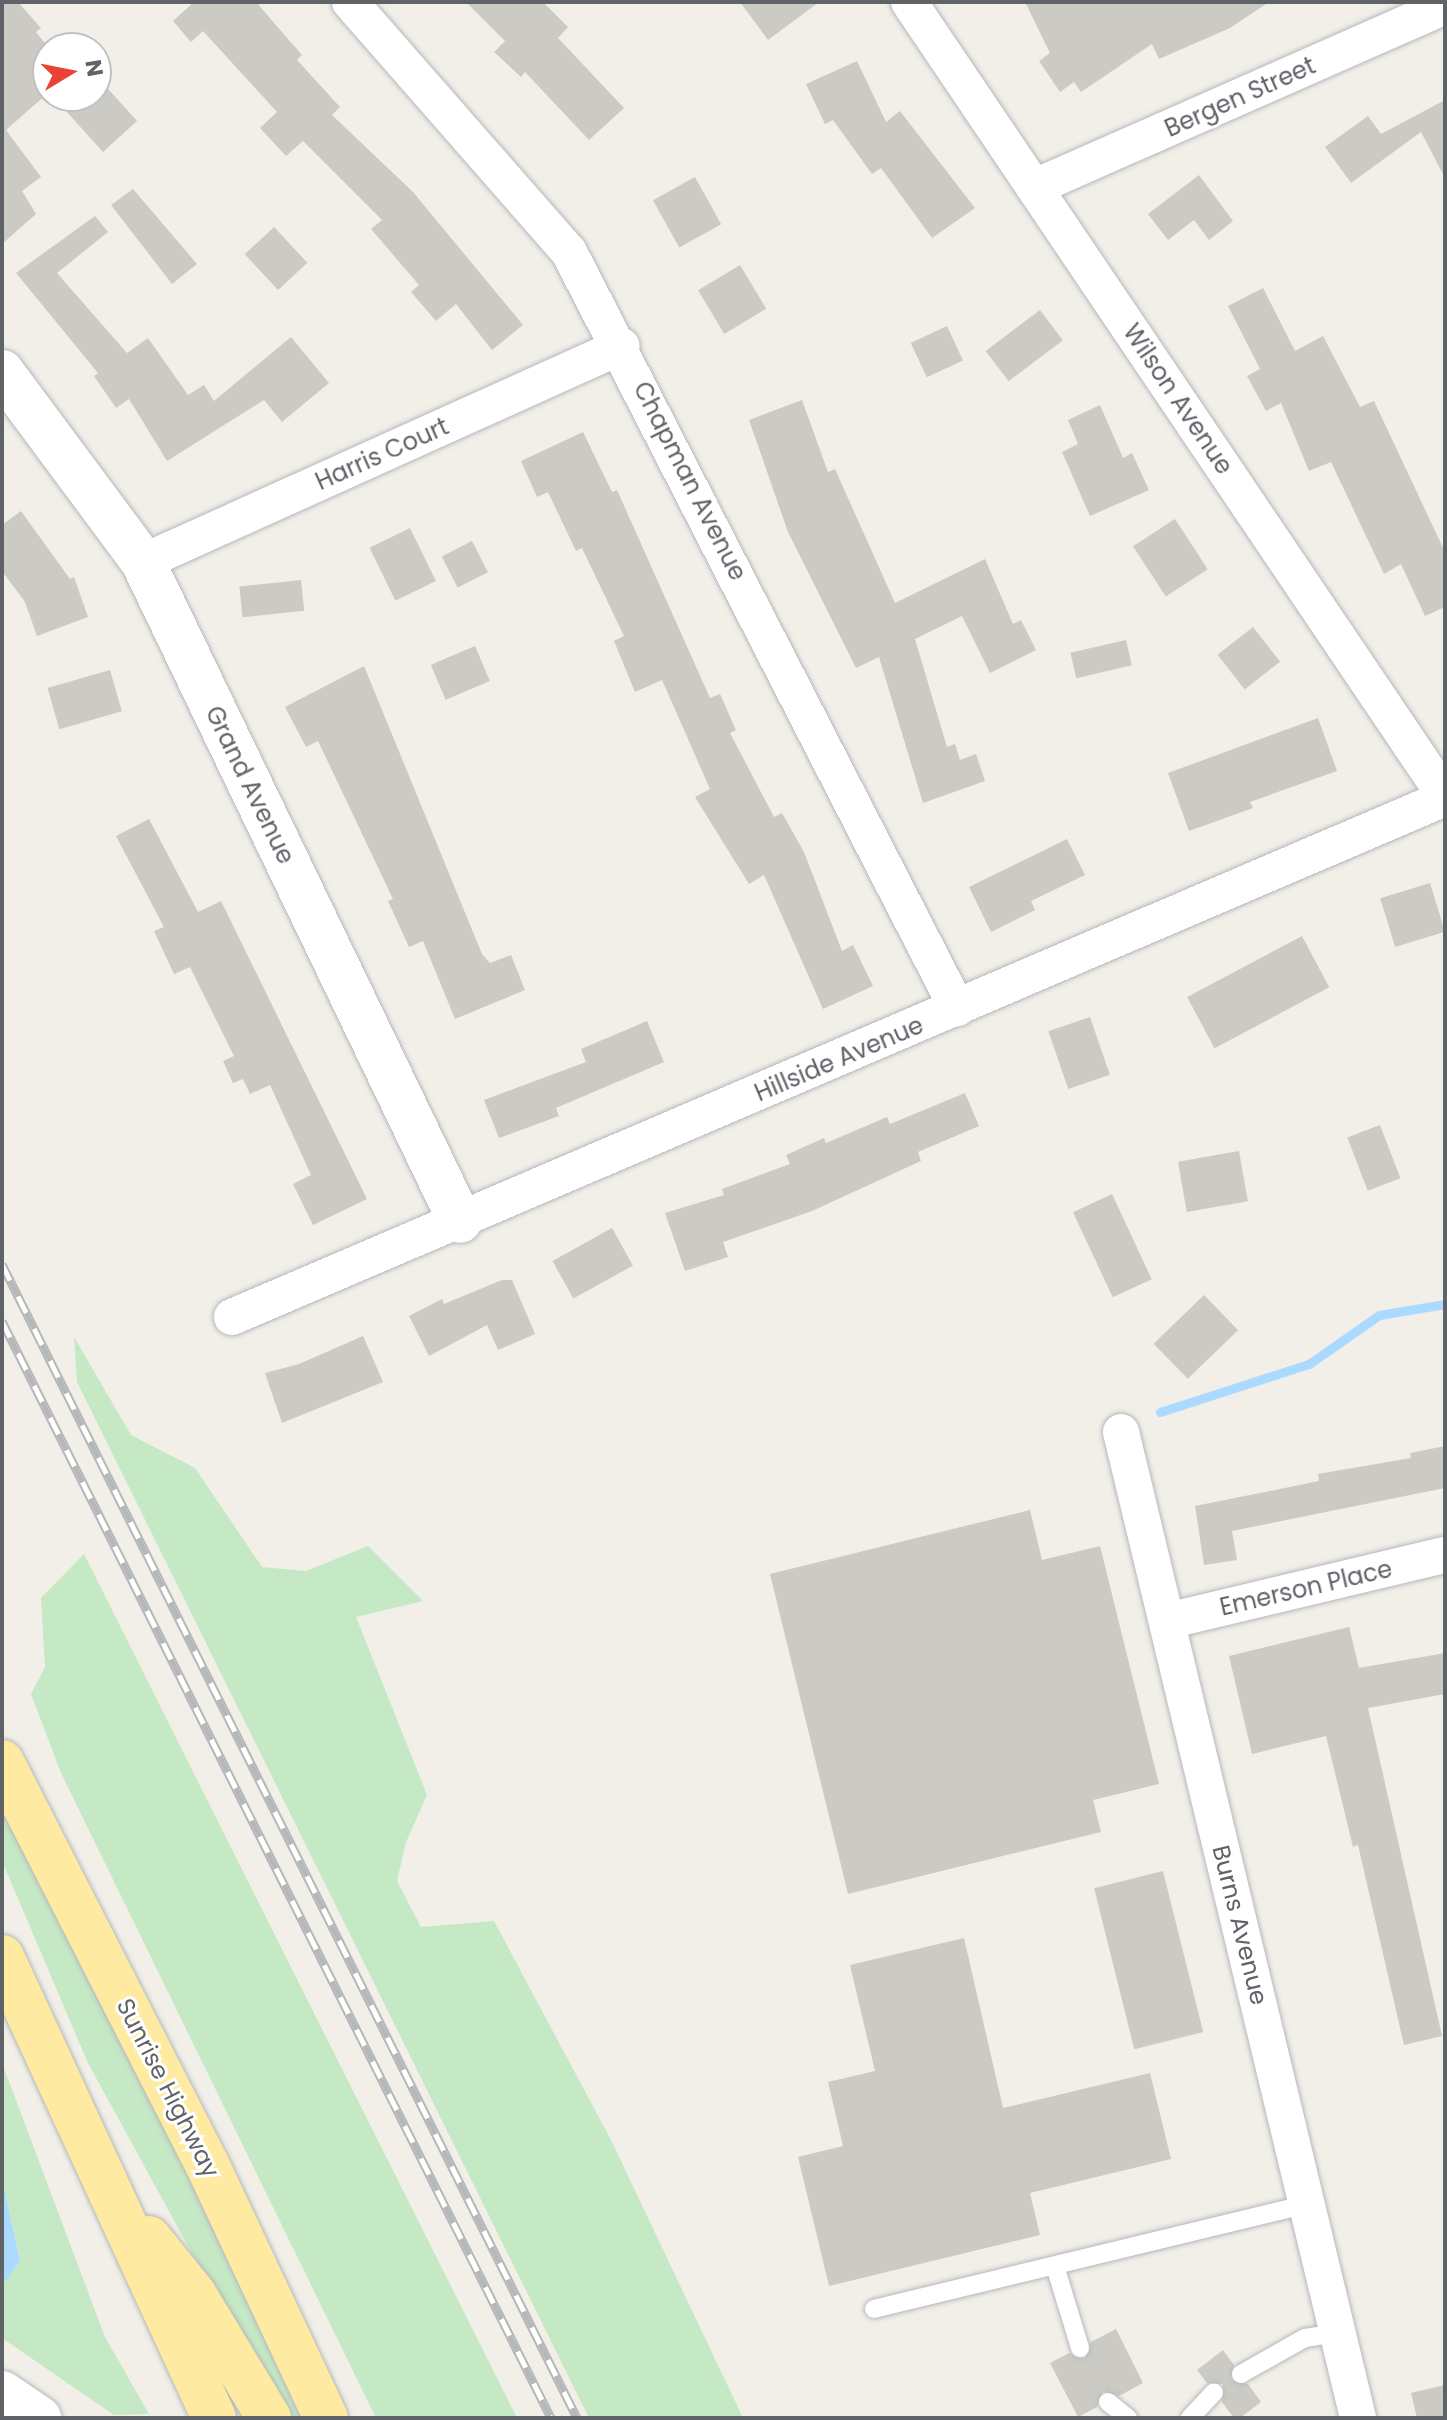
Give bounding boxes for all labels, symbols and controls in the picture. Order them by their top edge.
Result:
north arrow [32,32,112,112]
street label: Bergen Street [1160,51,1320,143]
text: N [77,57,111,79]
street label: Wilson Avenue [1117,318,1239,480]
street label: Chapman Avenue [627,377,753,585]
street label: Harris Court [311,412,453,496]
street label: Grand Avenue [199,701,301,869]
street label: Hillside Avenue [750,1011,928,1107]
street label: Emerson Place [1217,1554,1395,1622]
street label: Burns Avenue [1206,1842,1274,2008]
street label: Sunrise Highway [110,1994,226,2182]

